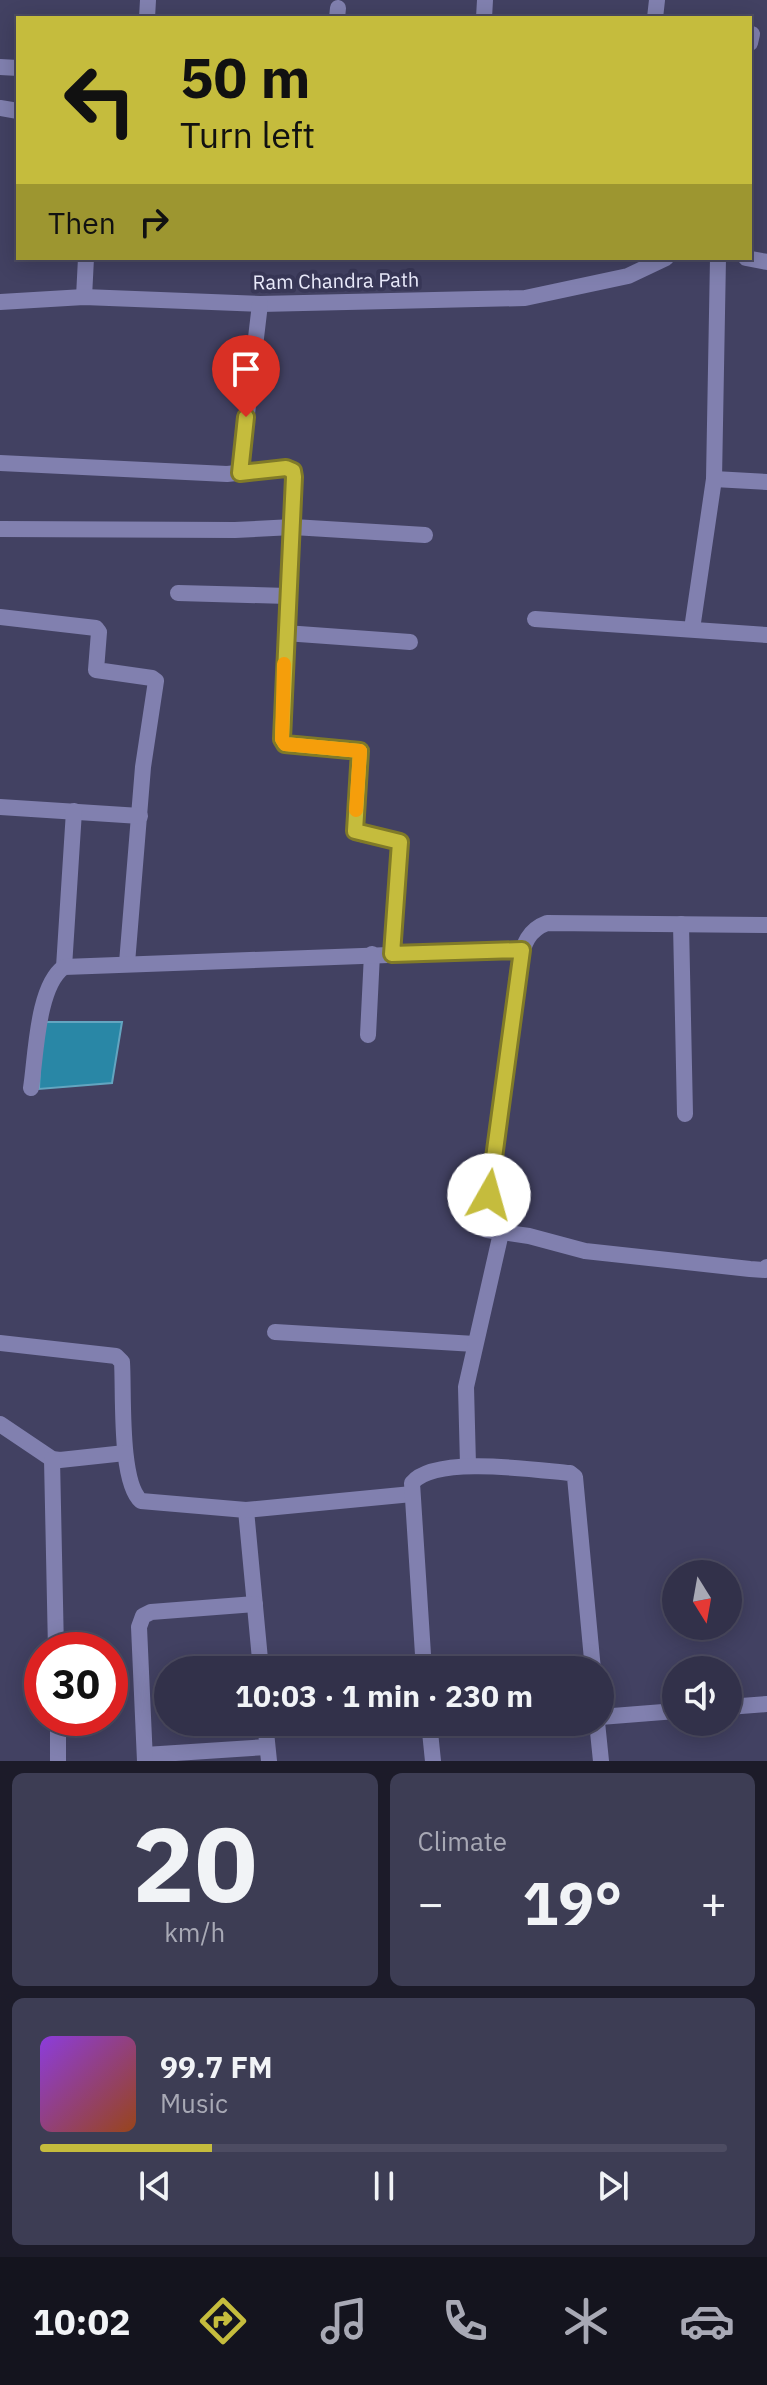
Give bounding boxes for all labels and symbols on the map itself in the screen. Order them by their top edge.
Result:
street label: Ram Chandra Path [253,266,419,295]
pin [212,335,280,417]
position arrow [447,1153,531,1237]
north arrow [662,1560,742,1640]
speed limit sign: 30 [24,1632,128,1736]

